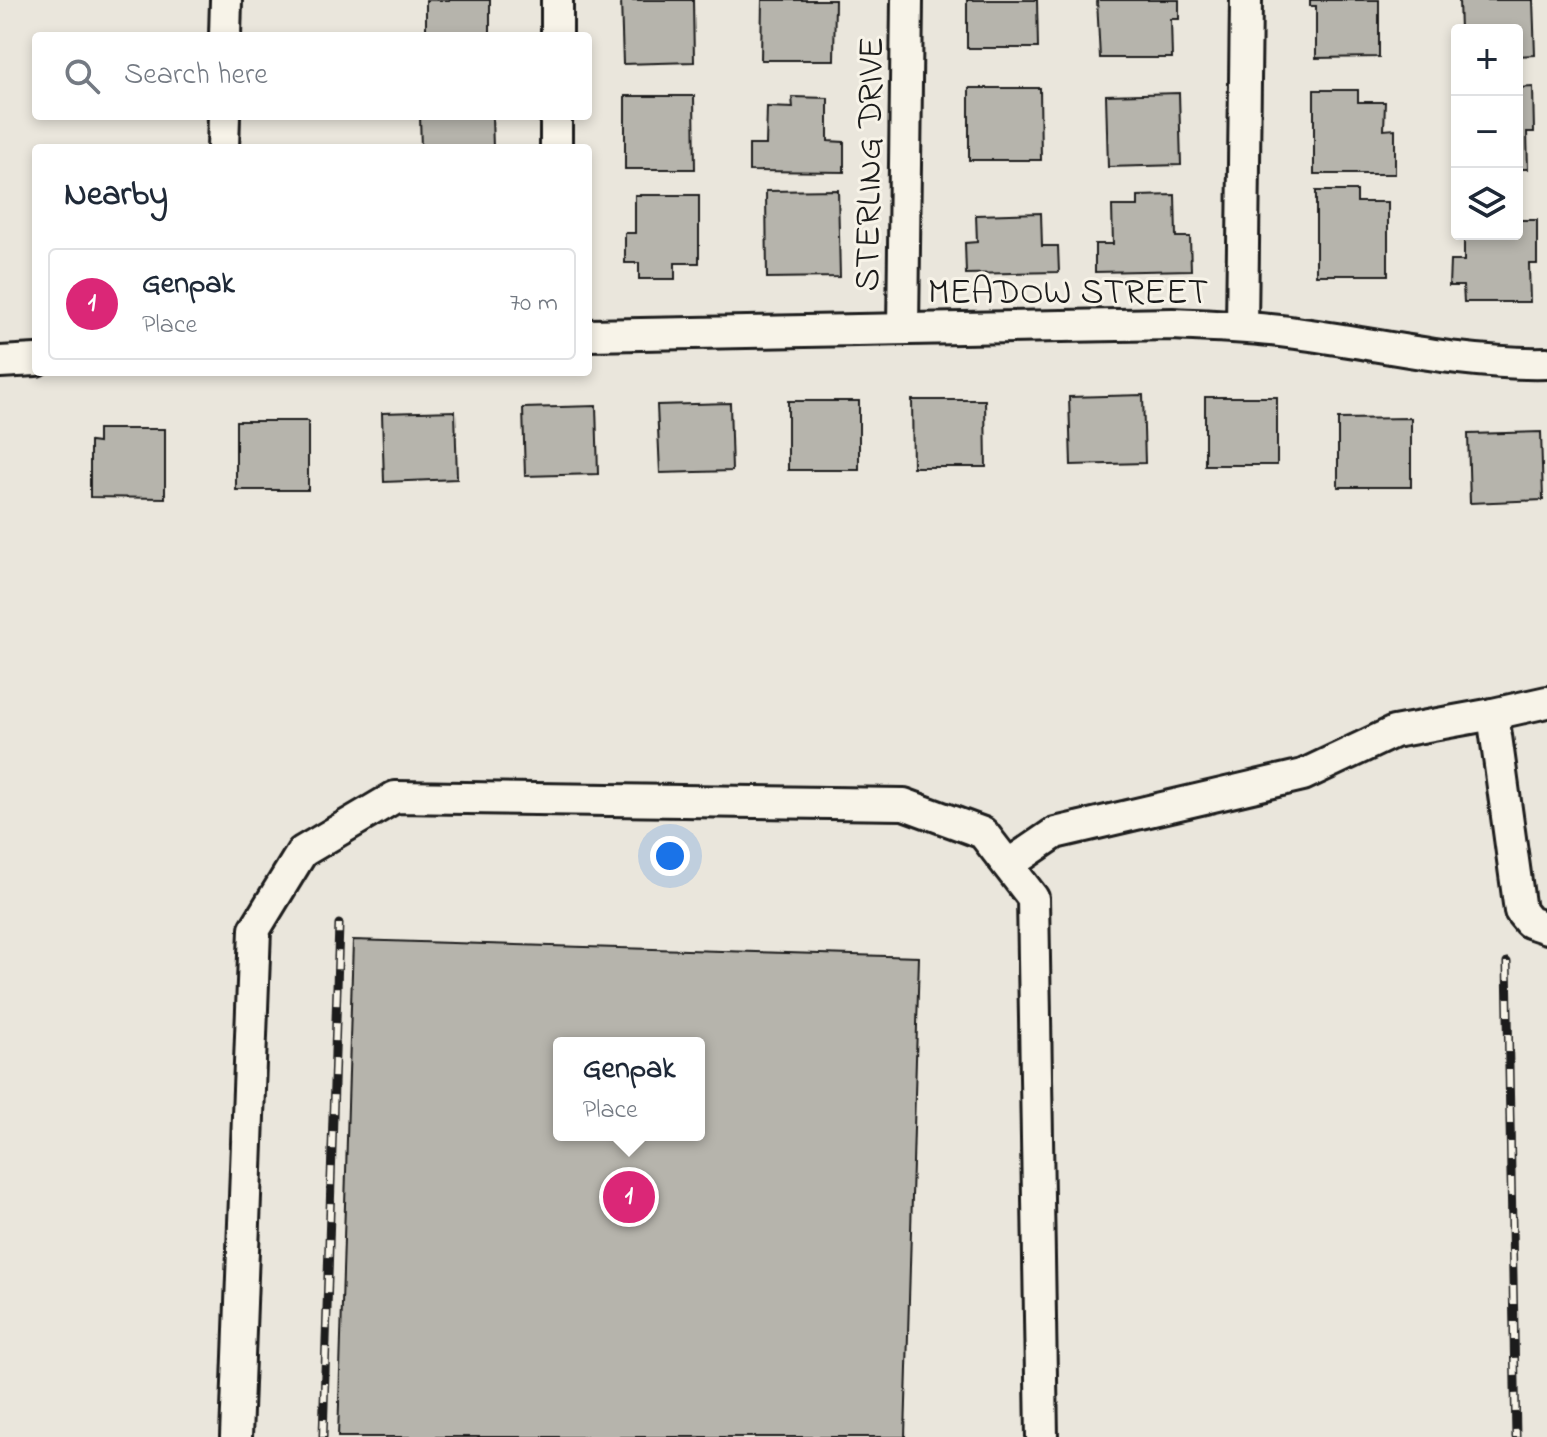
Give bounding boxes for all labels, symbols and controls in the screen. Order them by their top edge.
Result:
map controls [1451,24,1523,240]
button: + [1451,24,1523,96]
search box [32,32,592,120]
street label: STERLING DRIVE [843,36,900,292]
icon: search [60,54,104,98]
text: Search here [124,54,268,98]
button: − [1451,96,1523,168]
button: layers [1451,168,1523,240]
text: Nearby [64,171,168,221]
text: Genpak [142,263,235,307]
street label: MEADOW STREET [928,268,1208,321]
text: 1 [88,285,96,323]
text: 70 m [509,285,558,323]
text: Place [142,307,197,345]
your location [650,836,690,876]
popup [553,1037,705,1141]
text: Genpak [583,1048,675,1092]
text: Place [583,1092,638,1130]
pin: 1 [603,1167,655,1227]

